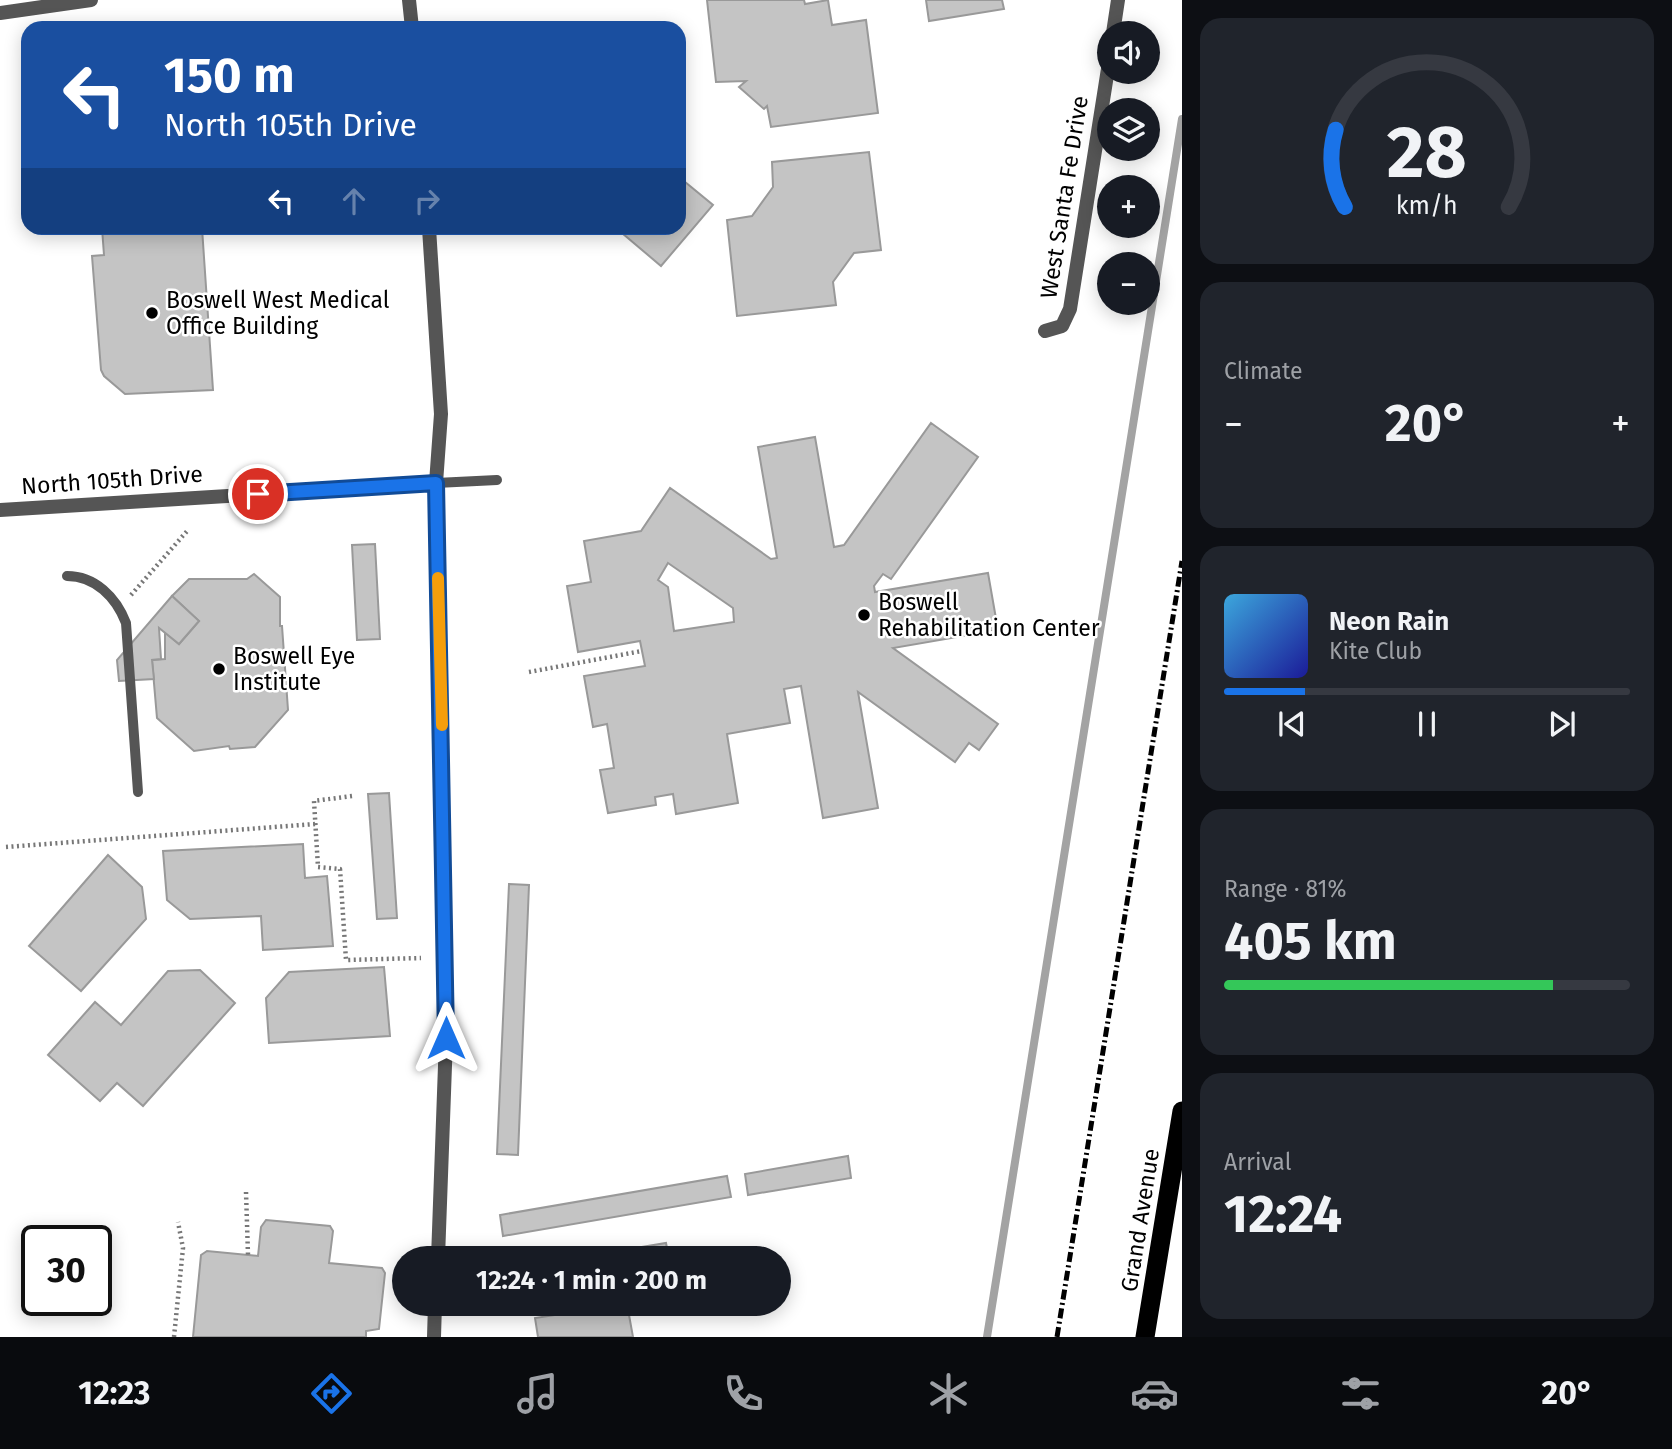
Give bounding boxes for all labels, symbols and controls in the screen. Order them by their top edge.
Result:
map controls [1097,21,1160,315]
button: sound [1097,21,1160,84]
text: 150 m [164,46,295,105]
icon: left [49,49,140,140]
street label: West Santa Fe Drive [1034,94,1094,300]
button: layers [1097,98,1160,161]
text: North 105th Drive [164,106,417,144]
text: 28 [1387,109,1467,196]
button: + [1097,175,1160,238]
icon: left [262,182,300,220]
icon: ahead [335,182,373,220]
icon: right [408,182,446,220]
text: km/h [1396,191,1458,221]
button: − [1097,252,1160,315]
place label: Boswell West Medical Office Building [166,286,390,340]
marker: Boswell West Medical Office Building [144,305,160,321]
text: Climate [1224,357,1303,385]
text: 20° [1385,392,1469,455]
text: − [1224,401,1243,447]
text: + [1611,401,1630,447]
street label: North 105th Drive [20,460,204,500]
pin [228,464,288,524]
icon: arrive [239,475,277,513]
place label: Boswell Rehabilitation Center [878,588,1100,642]
text: Neon Rain [1329,606,1449,637]
marker: Boswell Rehabilitation Center [856,607,872,623]
text: Kite Club [1329,637,1422,665]
place label: Boswell Eye Institute [233,642,355,696]
marker: Boswell Eye Institute [211,661,227,677]
icon: previous [1273,705,1311,743]
icon: pause [1408,705,1446,743]
icon: next [1543,705,1581,743]
text: Range · 81% [1224,875,1346,903]
text: 405 km [1224,910,1397,973]
position arrow [409,1001,483,1075]
street label: Grand Avenue [1115,1146,1165,1294]
text: Arrival [1224,1148,1291,1176]
text: 12:24 [1224,1183,1342,1246]
speed limit sign: 30 [21,1225,112,1316]
text: 12:24 · 1 min · 200 m [476,1265,707,1296]
icon: directions [307,1369,356,1418]
icon: music [513,1369,562,1418]
icon: phone [719,1369,768,1418]
icon: climate [924,1369,973,1418]
icon: car [1130,1369,1179,1418]
icon: filters [1336,1369,1385,1418]
text: 12:23 [78,1374,150,1412]
text: 20° [1542,1374,1594,1412]

